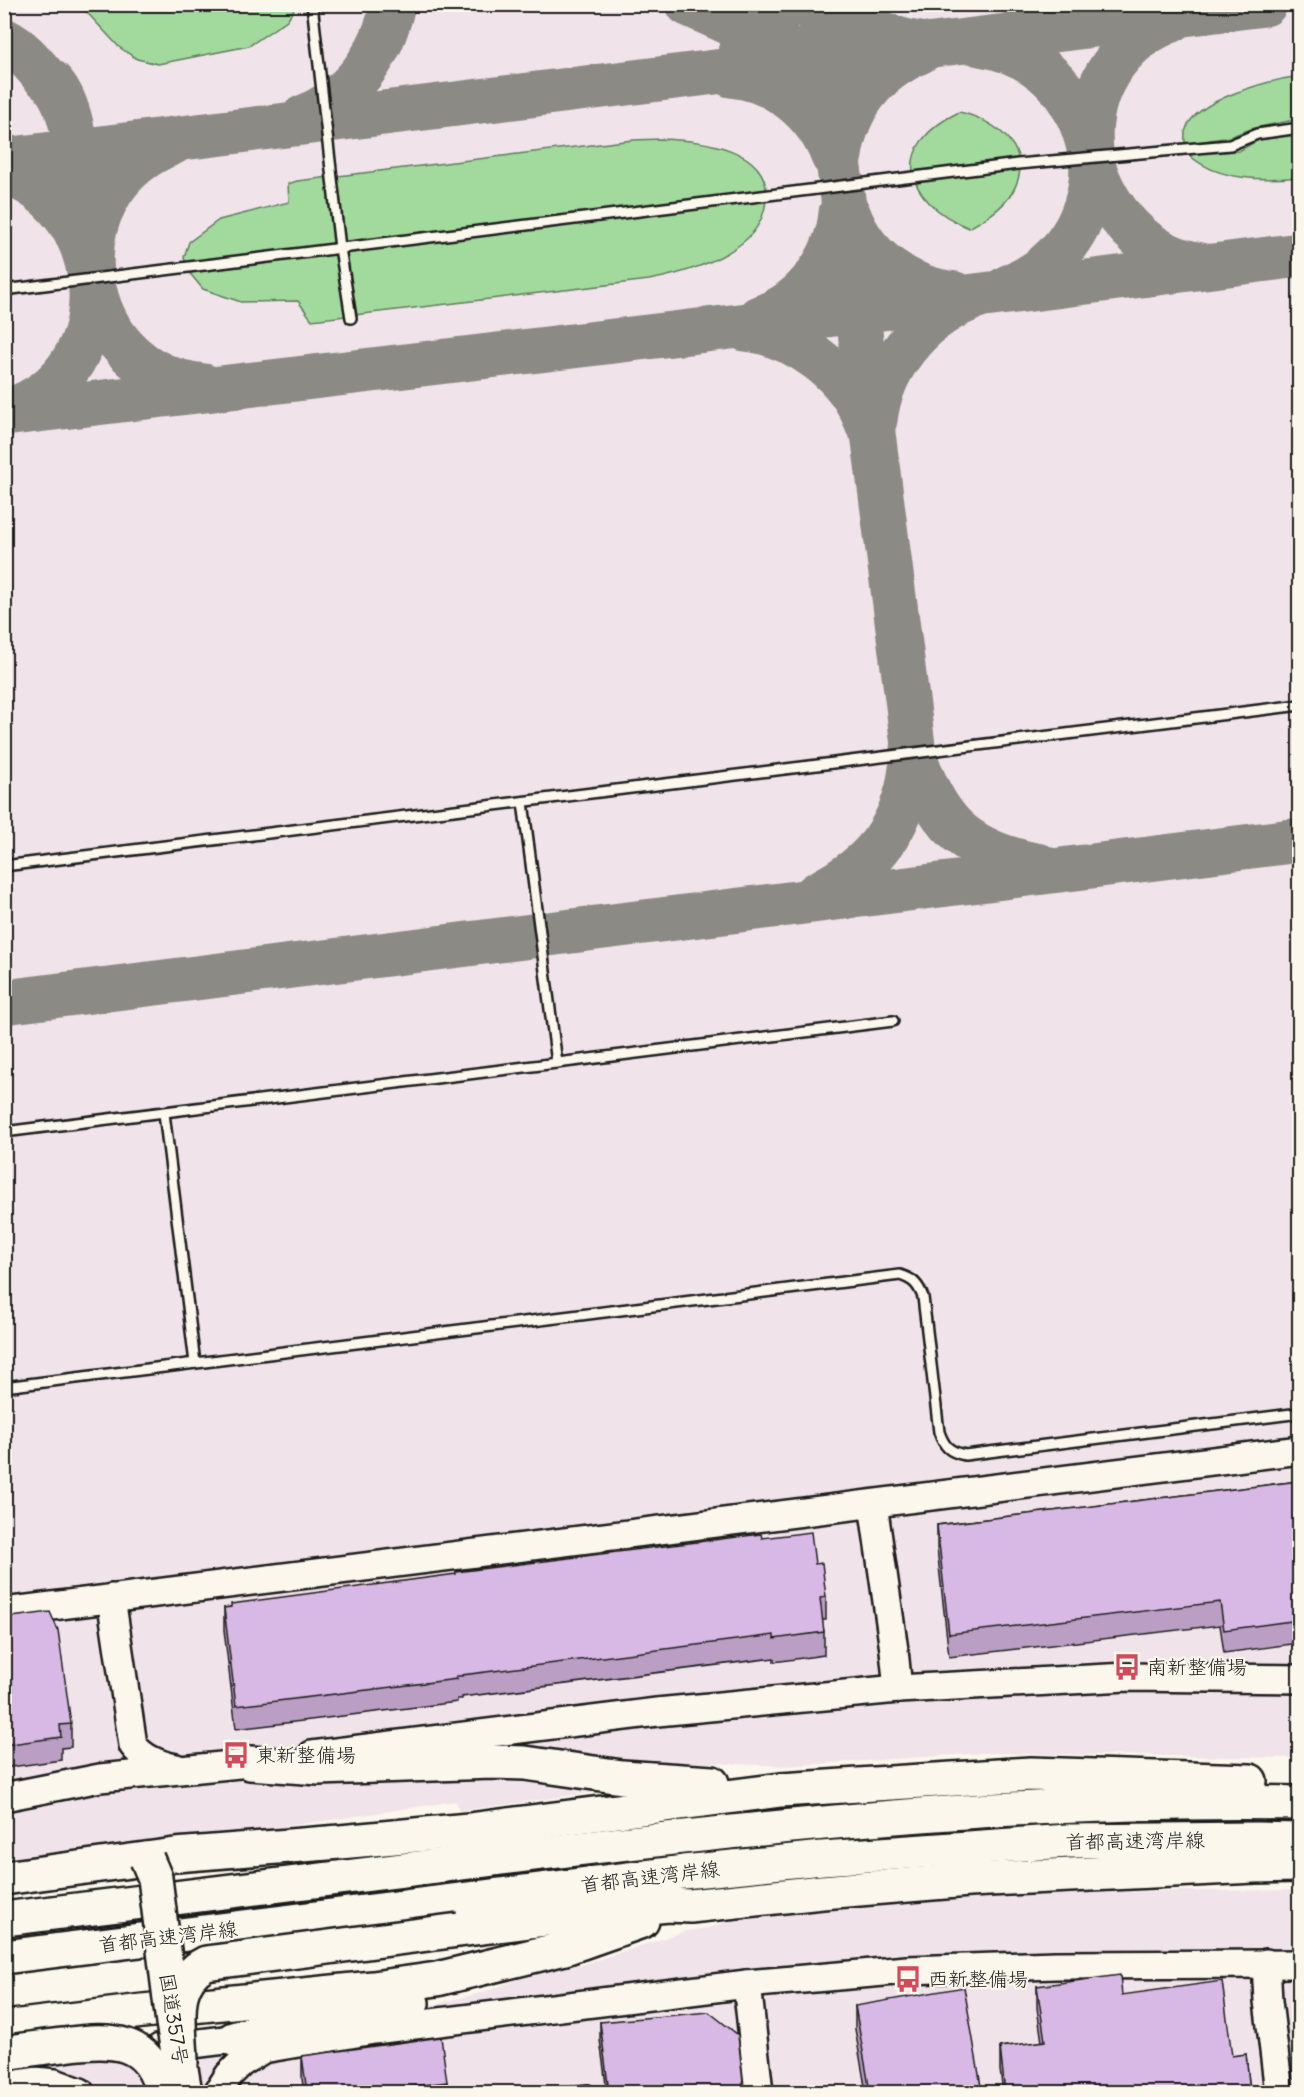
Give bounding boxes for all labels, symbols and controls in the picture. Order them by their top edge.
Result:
bus stop icon: 南新整備場 [1112,1652,1142,1682]
place label: 南新整備場 [1147,1654,1247,1679]
bus stop icon: 東新整備場 [221,1740,251,1770]
place label: 東新整備場 [256,1742,356,1767]
street label: 首都高速湾岸線 [1065,1827,1205,1854]
street label: 首都高速湾岸線 [579,1856,721,1897]
street label: 首都高速湾岸線 [97,1916,239,1957]
bus stop icon: 西新整備場 [893,1964,923,1994]
place label: 西新整備場 [928,1966,1028,1991]
street label: 国道357号 [155,1971,194,2067]

